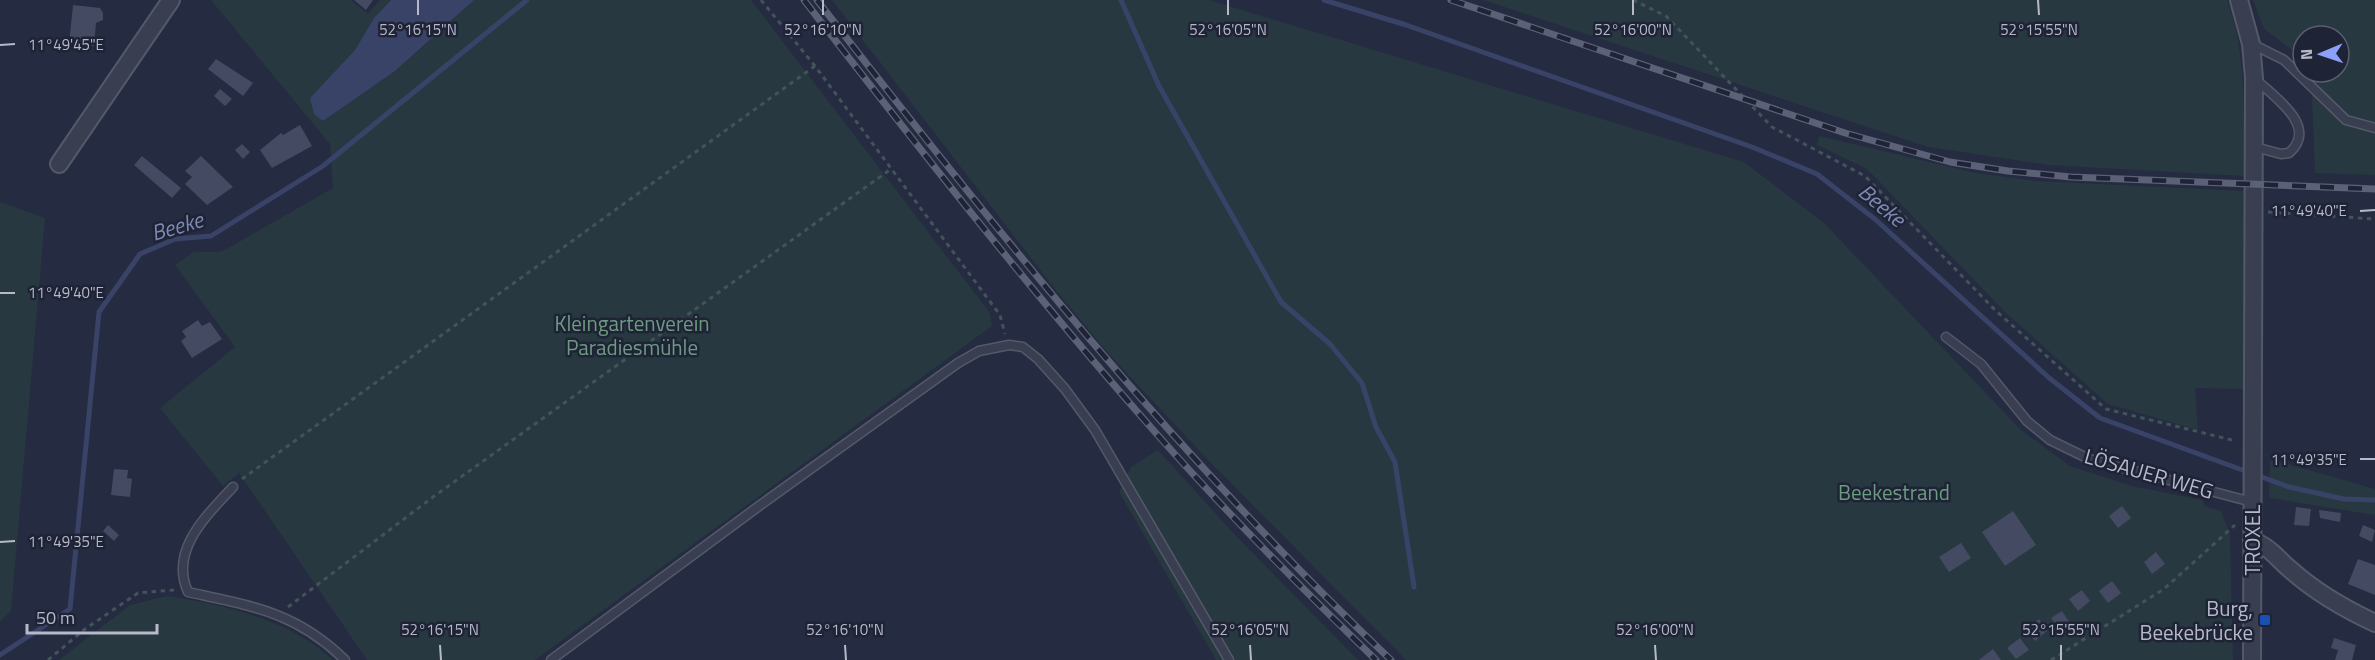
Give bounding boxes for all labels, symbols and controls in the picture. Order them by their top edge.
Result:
text: 52°16'15"N [379,18,457,41]
text: 52°16'10"N [784,18,862,41]
text: 52°16'05"N [1189,18,1267,41]
text: 52°16'00"N [1594,18,1672,41]
text: 52°15'55"N [2000,18,2078,41]
north arrow [2291,24,2351,84]
text: 11°49'45"E [28,33,104,56]
text: N [2294,49,2318,60]
water label: Beeke [1851,175,1914,236]
text: 11°49'40"E [2271,199,2347,222]
water label: Beeke [147,202,209,250]
text: 11°49'40"E [28,281,104,304]
park label: Kleingartenverein Paradiesmühle [554,307,710,363]
street label: LÖSAUER WEG [2081,439,2217,507]
text: 11°49'35"E [2271,448,2347,471]
park label: Beekestrand [1838,476,1950,508]
street label: TROXEL [2236,505,2268,575]
text: 11°49'35"E [28,530,104,553]
place label: Burg, Beekebrücke [2139,592,2253,648]
scale bar [27,597,158,635]
text: 50 m [36,604,75,631]
marker: Burg, Beekebrücke [2258,613,2272,627]
text: 52°16'15"N [401,618,479,641]
text: 52°16'10"N [806,618,884,641]
text: 52°16'05"N [1211,618,1289,641]
text: 52°16'00"N [1616,618,1694,641]
text: 52°15'55"N [2022,618,2100,641]

